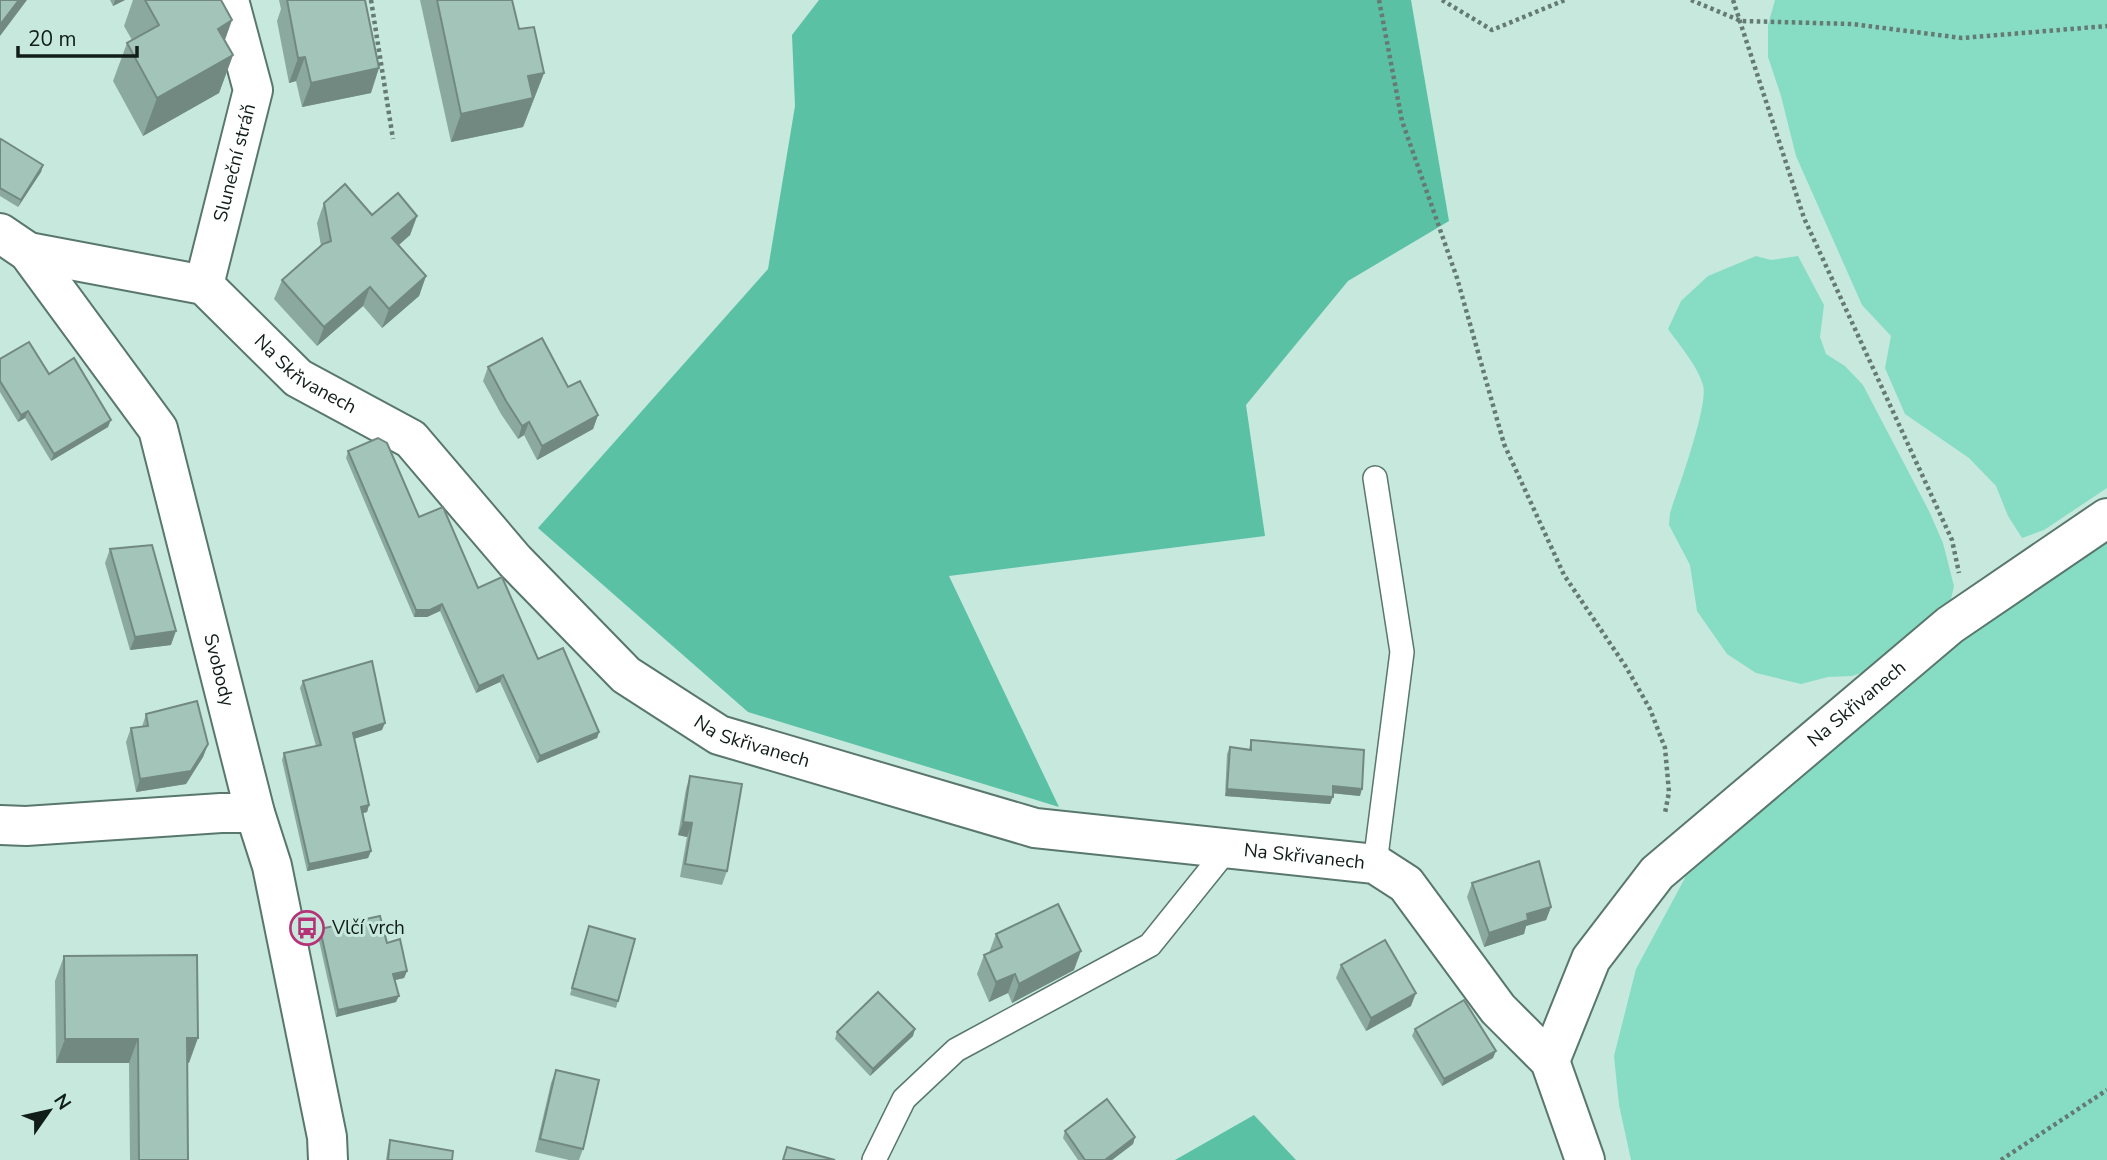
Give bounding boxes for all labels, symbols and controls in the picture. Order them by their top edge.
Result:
scale bar [18,14,136,58]
text: 20 m [28,25,77,53]
street label: Sluneční stráň [207,101,262,225]
street label: Na Skřivanech [248,329,361,420]
street label: Svobody [197,631,241,709]
street label: Na Skřivanech [1802,655,1912,753]
street label: Na Skřivanech [689,709,813,774]
street label: Na Skřivanech [1242,837,1366,876]
bus stop icon: Vlčí vrch [288,909,326,947]
place label: Vlčí vrch [331,915,405,941]
north arrow [14,1076,84,1146]
text: N [48,1089,77,1115]

